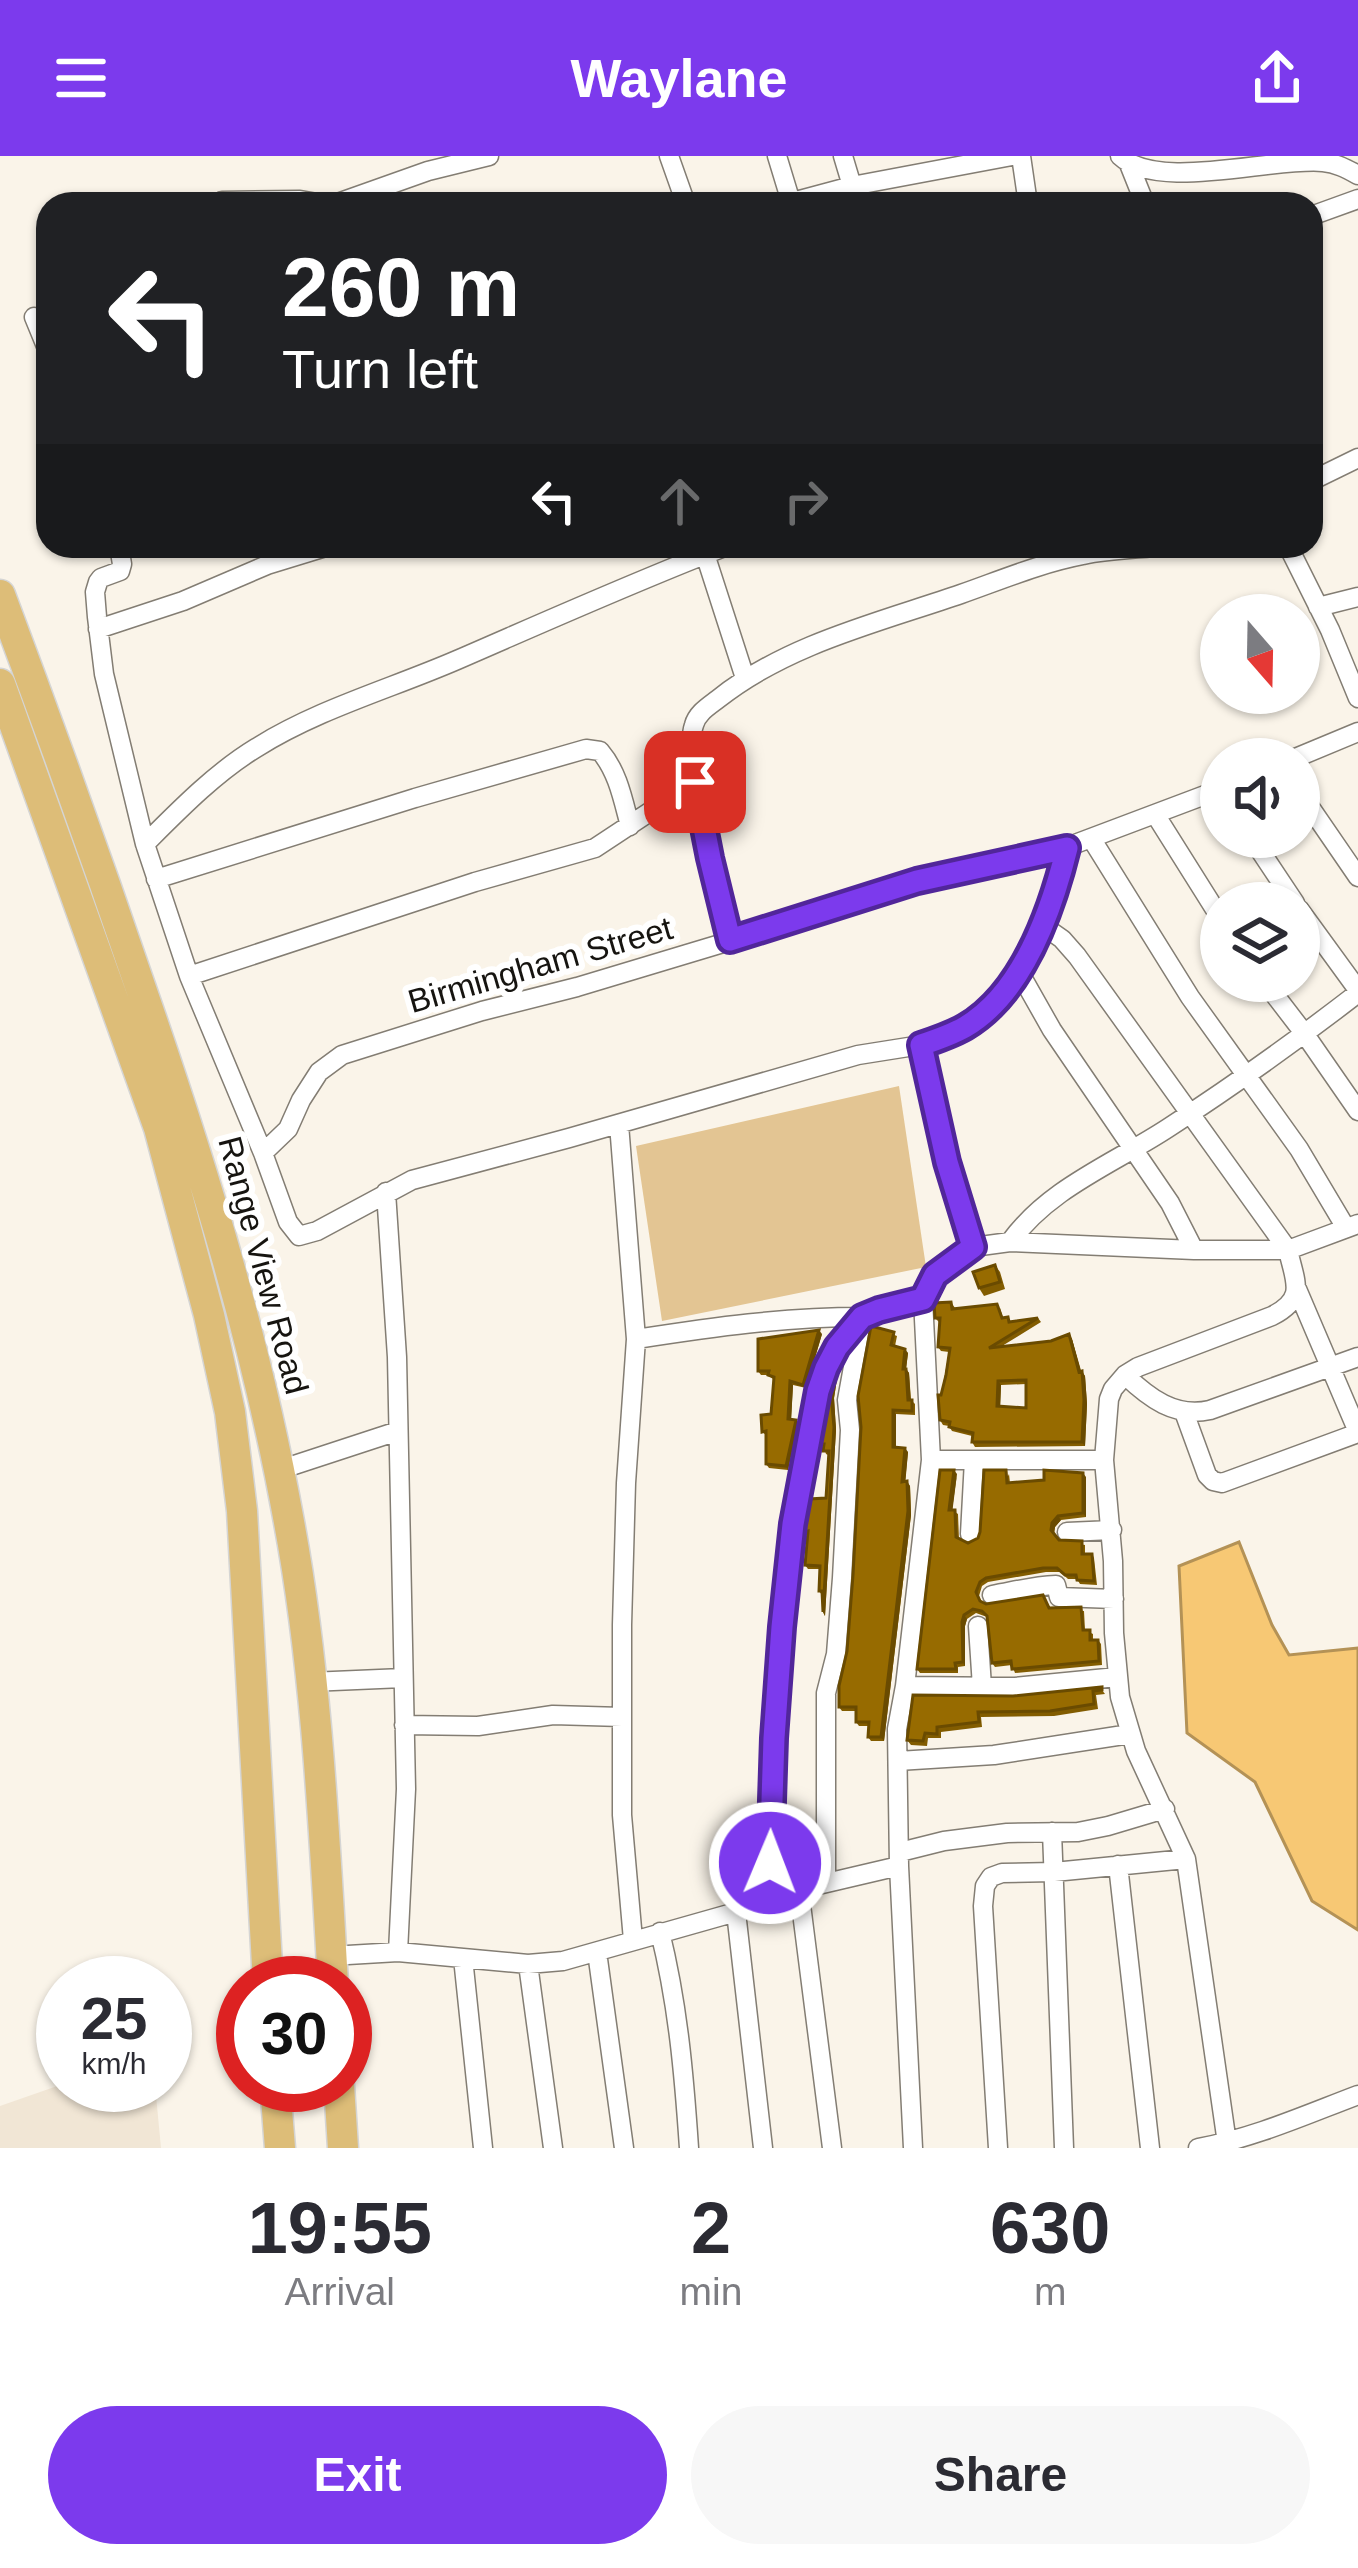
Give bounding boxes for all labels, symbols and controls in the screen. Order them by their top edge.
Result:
icon: menu [48,45,114,111]
icon: share [1244,45,1310,111]
text: Waylane [570,48,788,108]
icon: left [84,240,240,396]
text: 260 m [282,240,520,334]
text: Turn left [282,339,478,399]
icon: left [521,468,587,534]
icon: ahead [647,468,713,534]
icon: right [773,468,839,534]
north arrow [1200,594,1320,714]
map controls [1200,594,1320,1002]
pin [644,731,746,833]
button: sound [1200,738,1320,858]
icon: arrive [662,749,728,815]
button: layers [1200,882,1320,1002]
street label: Birmingham Street [404,909,677,1020]
street label: Range View Road [211,1132,316,1398]
position arrow [707,1800,833,1926]
speed limit sign: 30 [216,1956,372,2112]
text: 25 [81,1985,147,2052]
text: km/h [81,2047,147,2080]
text: 19:55 [248,2188,432,2268]
text: 2 [691,2188,731,2268]
text: 630 [990,2188,1110,2268]
text: Arrival [285,2270,395,2313]
text: min [680,2270,742,2313]
text: m [1034,2270,1066,2313]
button: Exit [48,2406,667,2544]
button: Share [691,2406,1310,2544]

